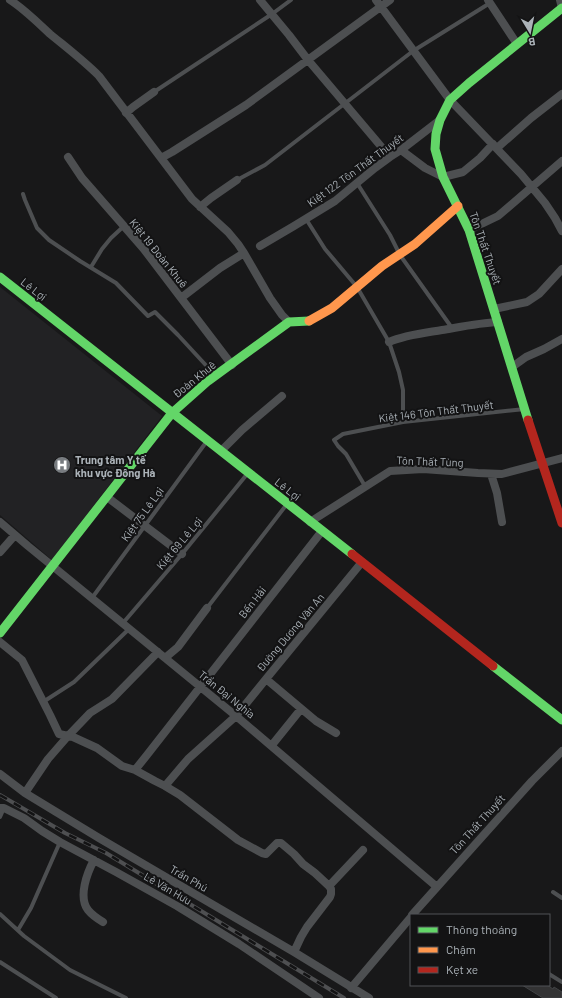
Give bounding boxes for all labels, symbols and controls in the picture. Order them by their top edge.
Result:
north arrow [510,12,550,52]
text: B [527,35,536,49]
street label: Kiệt 122 Tôn Thất Thuyết [304,131,406,209]
street label: Tôn Thất Thuyết [467,210,505,286]
street label: Kiệt 19 Đoàn Khuê [127,216,191,290]
street label: Lê Lợi [18,275,50,303]
street label: Đoàn Khuê [170,358,218,400]
street label: Kiệt 146 Tôn Thất Thuyết [378,398,494,424]
place label: Trung tâm Y tế khu vực Đông Hà [75,453,156,479]
street label: Tôn Thất Tùng [396,453,464,469]
hospital icon: Trung tâm Y tế khu vực Đông Hà [52,455,72,475]
street label: Lê Lợi [272,475,304,503]
street label: Kiệt 75 Lê Lợi [118,484,166,544]
street label: Kiệt 69 Lê Lợi [153,514,205,572]
street label: Bến Hải [236,583,268,620]
street label: Đường Dương Văn An [254,590,327,674]
street label: Trần Đại Nghĩa [196,667,258,721]
street label: Tôn Thất Thuyết [447,791,507,857]
street label: Trần Phú [168,862,210,894]
street label: Lê Văn Hưu [142,869,194,907]
legend [410,914,550,986]
text: Thông thoáng [446,922,517,936]
text: Chậm [446,942,476,956]
text: Kẹt xe [446,962,478,976]

